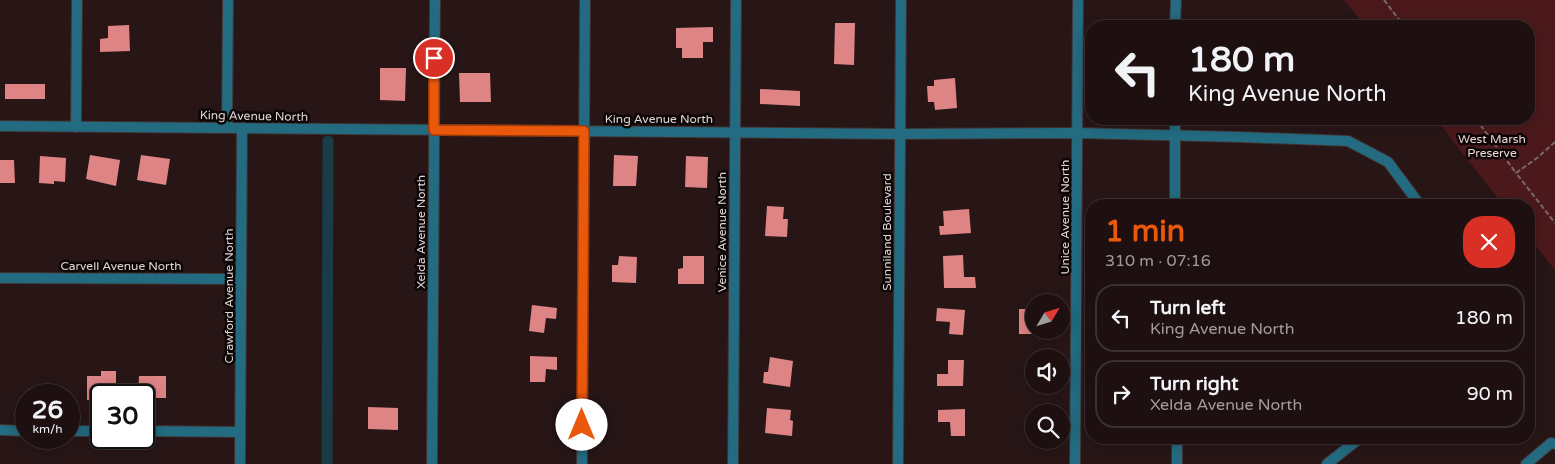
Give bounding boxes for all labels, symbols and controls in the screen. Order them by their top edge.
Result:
pin [413,37,455,79]
text: 180 m [1188,39,1295,81]
icon: left [1105,40,1170,105]
icon: arrive [420,44,448,72]
text: King Avenue North [1188,81,1387,107]
street label: King Avenue North [200,108,308,124]
street label: King Avenue North [605,112,713,126]
park label: West Marsh Preserve [1458,132,1526,160]
street label: Unice Avenue North [1058,160,1072,274]
street label: Venice Avenue North [715,172,729,292]
street label: Sunniland Boulevard [880,173,894,291]
street label: Xelda Avenue North [414,175,428,289]
text: 1 min [1105,213,1185,250]
button: close [1463,216,1515,268]
street label: Crawford Avenue North [222,229,236,363]
text: 310 m · 07:16 [1105,251,1211,271]
street label: Carvell Avenue North [60,259,182,273]
north arrow [1025,294,1070,339]
map controls [1025,294,1070,449]
text: Turn left [1150,297,1226,319]
icon: left [1107,304,1135,332]
text: 180 m [1455,307,1513,329]
text: King Avenue North [1150,319,1294,339]
button: sound [1025,349,1070,394]
text: Turn right [1150,373,1238,395]
icon: right [1107,380,1135,408]
text: 90 m [1467,383,1513,405]
speed limit sign: 30 [90,384,155,449]
text: 26 [32,395,63,425]
text: Xelda Avenue North [1150,395,1302,415]
position arrow [555,398,607,450]
button: search [1025,404,1070,449]
text: km/h [32,422,63,436]

